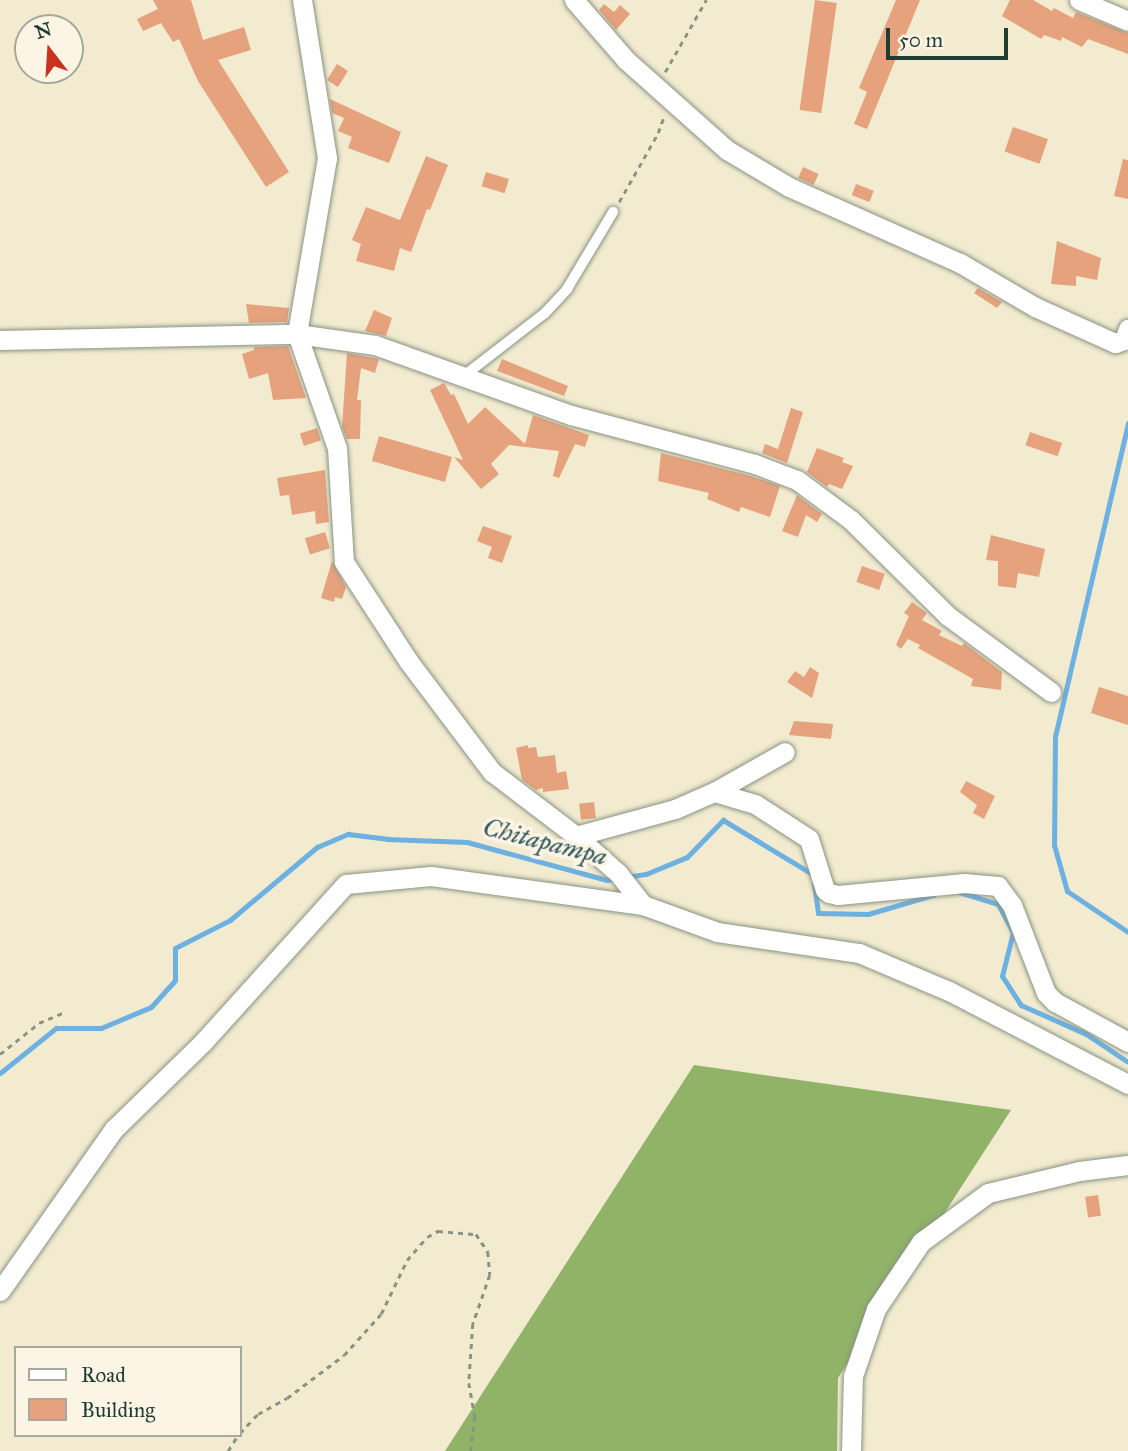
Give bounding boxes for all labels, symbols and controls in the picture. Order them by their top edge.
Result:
north arrow [14,14,84,84]
scale bar [890,14,1012,58]
text: N [32,17,54,44]
text: 50 m [899,27,943,53]
water label: Chitapampa [480,812,610,872]
legend [14,1346,242,1437]
text: Road [81,1362,126,1388]
text: Building [81,1397,155,1423]

